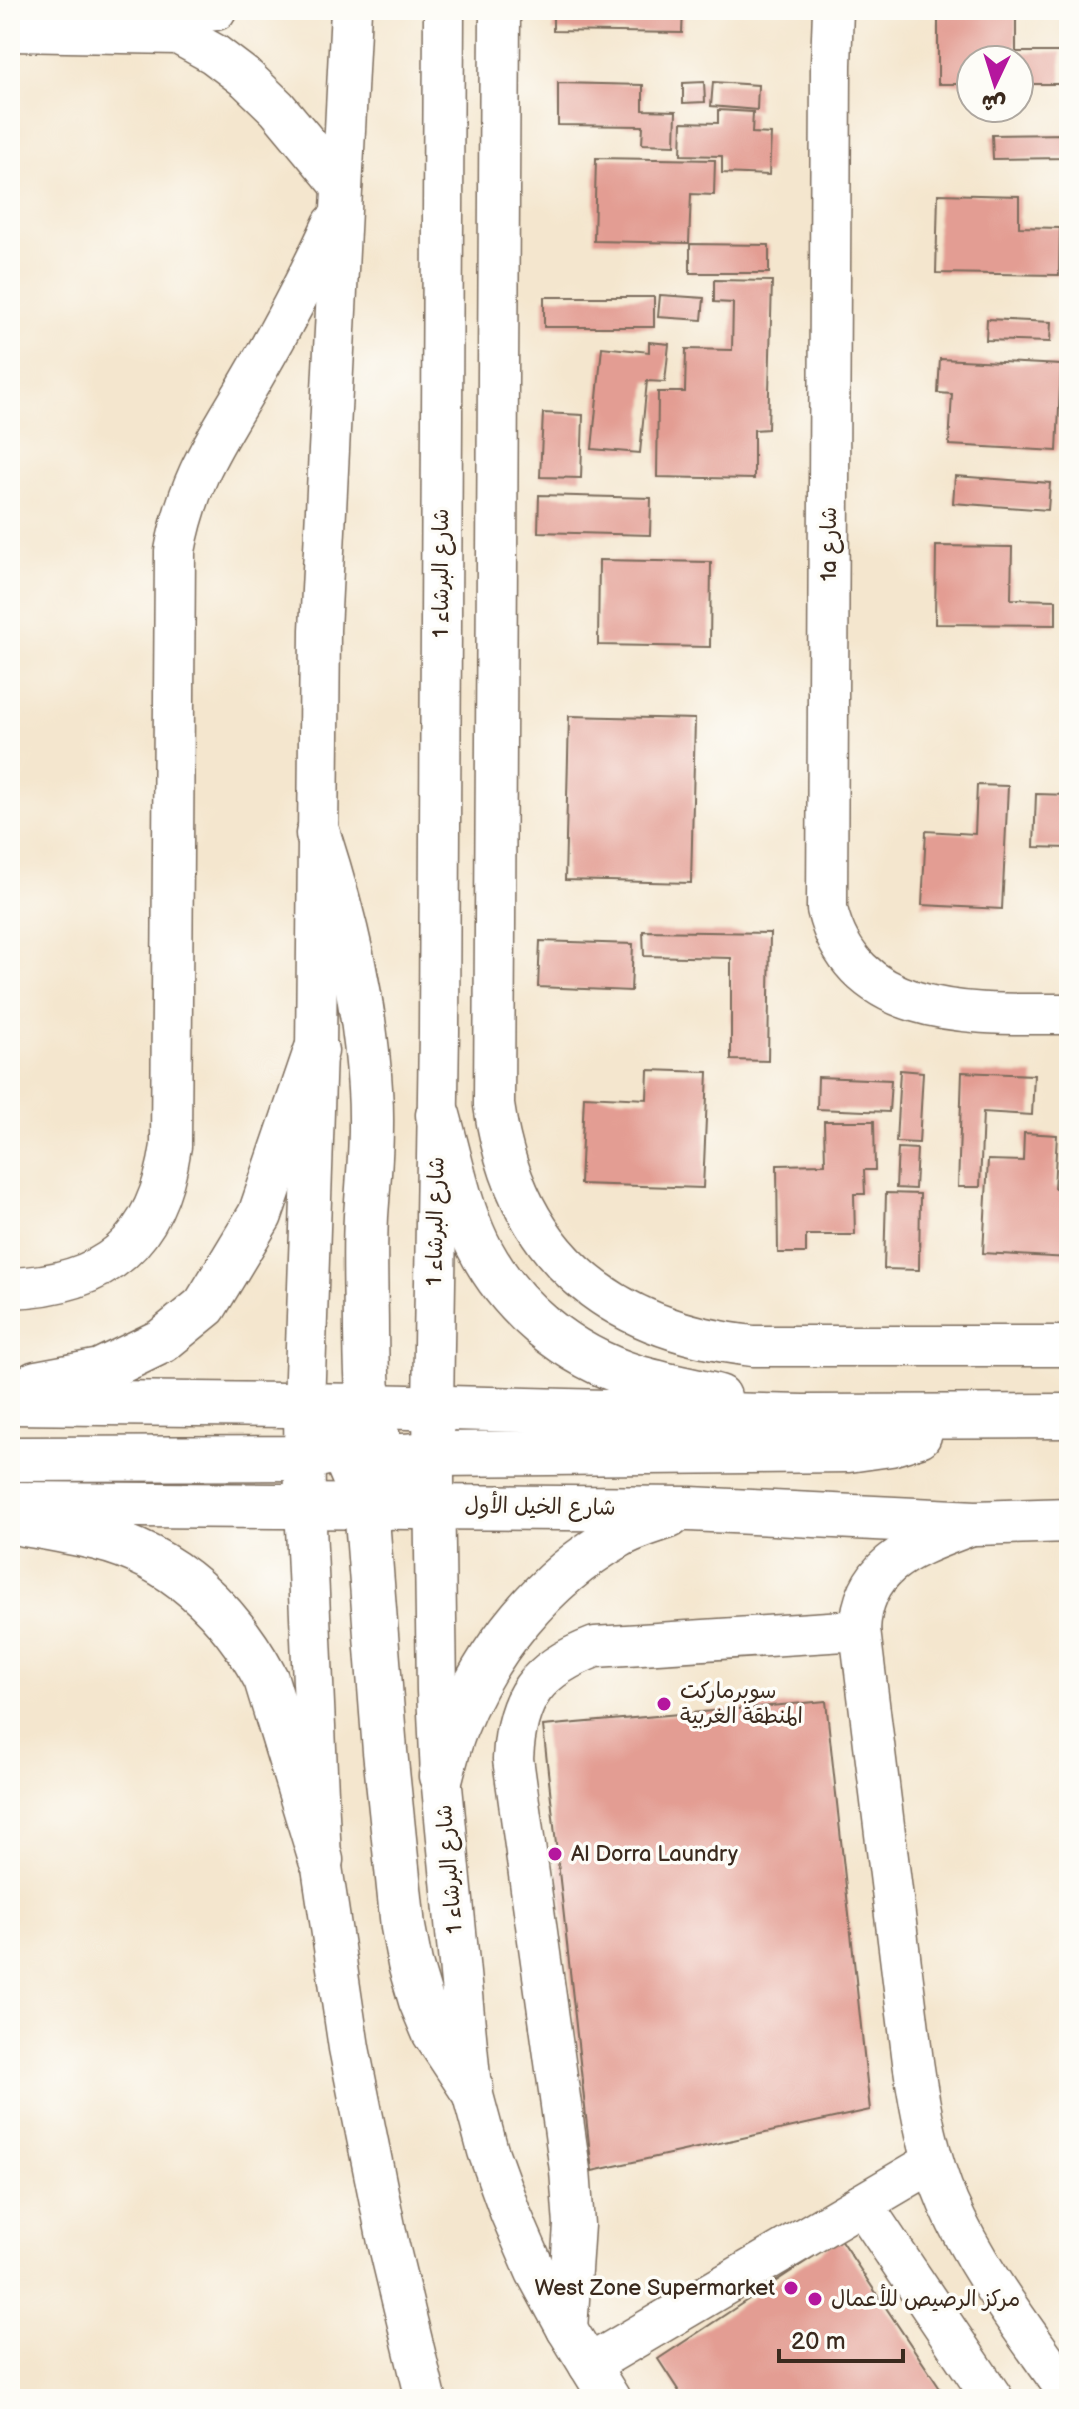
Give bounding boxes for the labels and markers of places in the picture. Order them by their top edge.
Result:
place label: سوبرماركت المنطقة الغربية [680,1678,803,1730]
marker: سوبرماركت المنطقة الغربية [655,1695,673,1713]
place label: Al Dorra Laundry [571,1841,738,1868]
marker: Al Dorra Laundry [546,1845,564,1863]
place label: West Zone Supermarket [535,2275,775,2302]
marker: West Zone Supermarket [782,2279,800,2297]
place label: مركز الرصيص للأعمال [831,2283,1020,2313]
marker: مركز الرصيص للأعمال [806,2290,824,2308]

